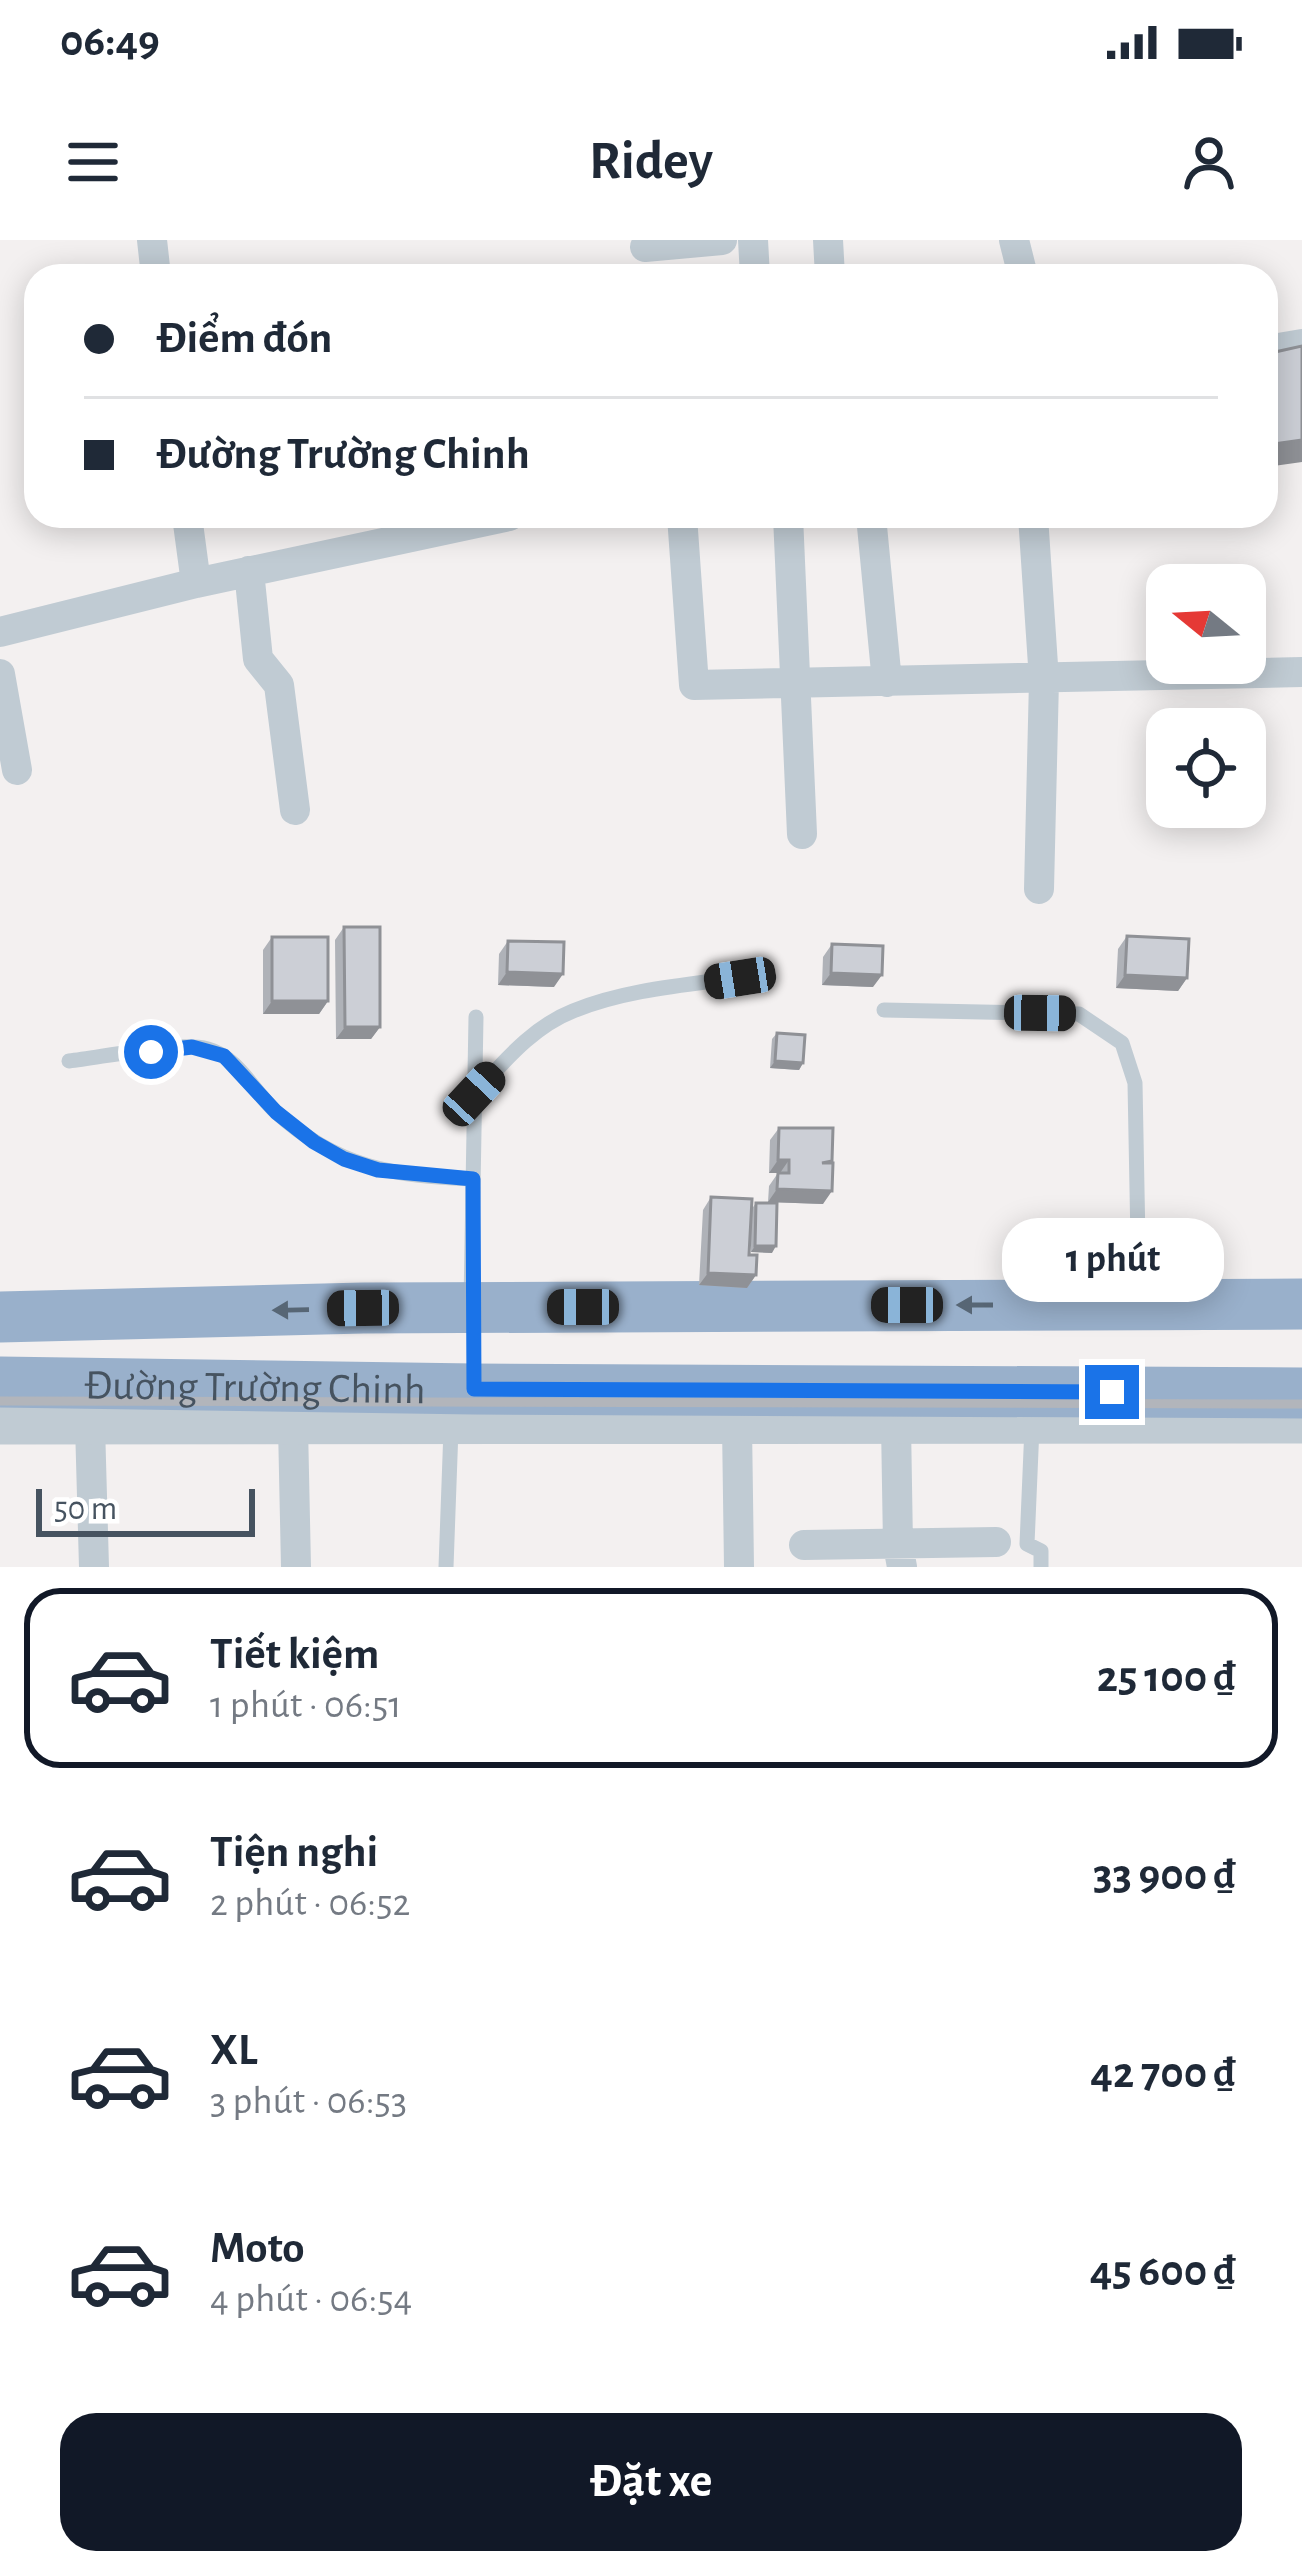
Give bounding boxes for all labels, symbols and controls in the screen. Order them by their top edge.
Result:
text: 06:49 [60,19,160,64]
icon: menu [60,129,126,195]
icon: person [1176,129,1242,195]
text: Ridey [589,135,713,189]
text: Điểm đón [156,316,332,361]
text: Đường Trường Chinh [156,432,530,477]
north arrow [1146,564,1266,684]
map controls [1146,564,1266,828]
button: locate [1146,708,1266,828]
car [702,955,778,1001]
car [1004,994,1076,1032]
route start [124,1025,178,1079]
car [436,1055,512,1133]
callout: 1 phút [1001,1218,1223,1302]
text: 1 phút [1066,1240,1160,1279]
car [871,1287,943,1323]
car [327,1289,399,1327]
car [547,1289,619,1325]
one-way arrow [955,1295,993,1315]
one-way arrow [271,1300,309,1319]
street label: Đường Trường Chinh [84,1364,426,1411]
route end [1085,1365,1139,1419]
scale bar [36,1483,255,1536]
text: 50 m [54,1493,117,1526]
icon: car [66,1624,174,1732]
text: Tiết kiệm [210,1632,379,1677]
text: 25 100 ₫ [1097,1655,1236,1700]
text: 1 phút · 06:51 [210,1686,402,1725]
icon: car [66,1822,174,1930]
text: Tiện nghi [210,1830,378,1875]
text: 33 900 ₫ [1093,1853,1236,1898]
text: 2 phút · 06:52 [210,1884,410,1923]
icon: car [66,2020,174,2128]
text: XL [210,2028,258,2073]
text: 42 700 ₫ [1090,2051,1236,2096]
text: 3 phút · 06:53 [210,2082,407,2121]
icon: car [66,2218,174,2326]
text: Moto [210,2226,305,2271]
text: 45 600 ₫ [1090,2249,1236,2294]
text: 4 phút · 06:54 [210,2280,412,2319]
button: Đặt xe [60,2413,1242,2551]

